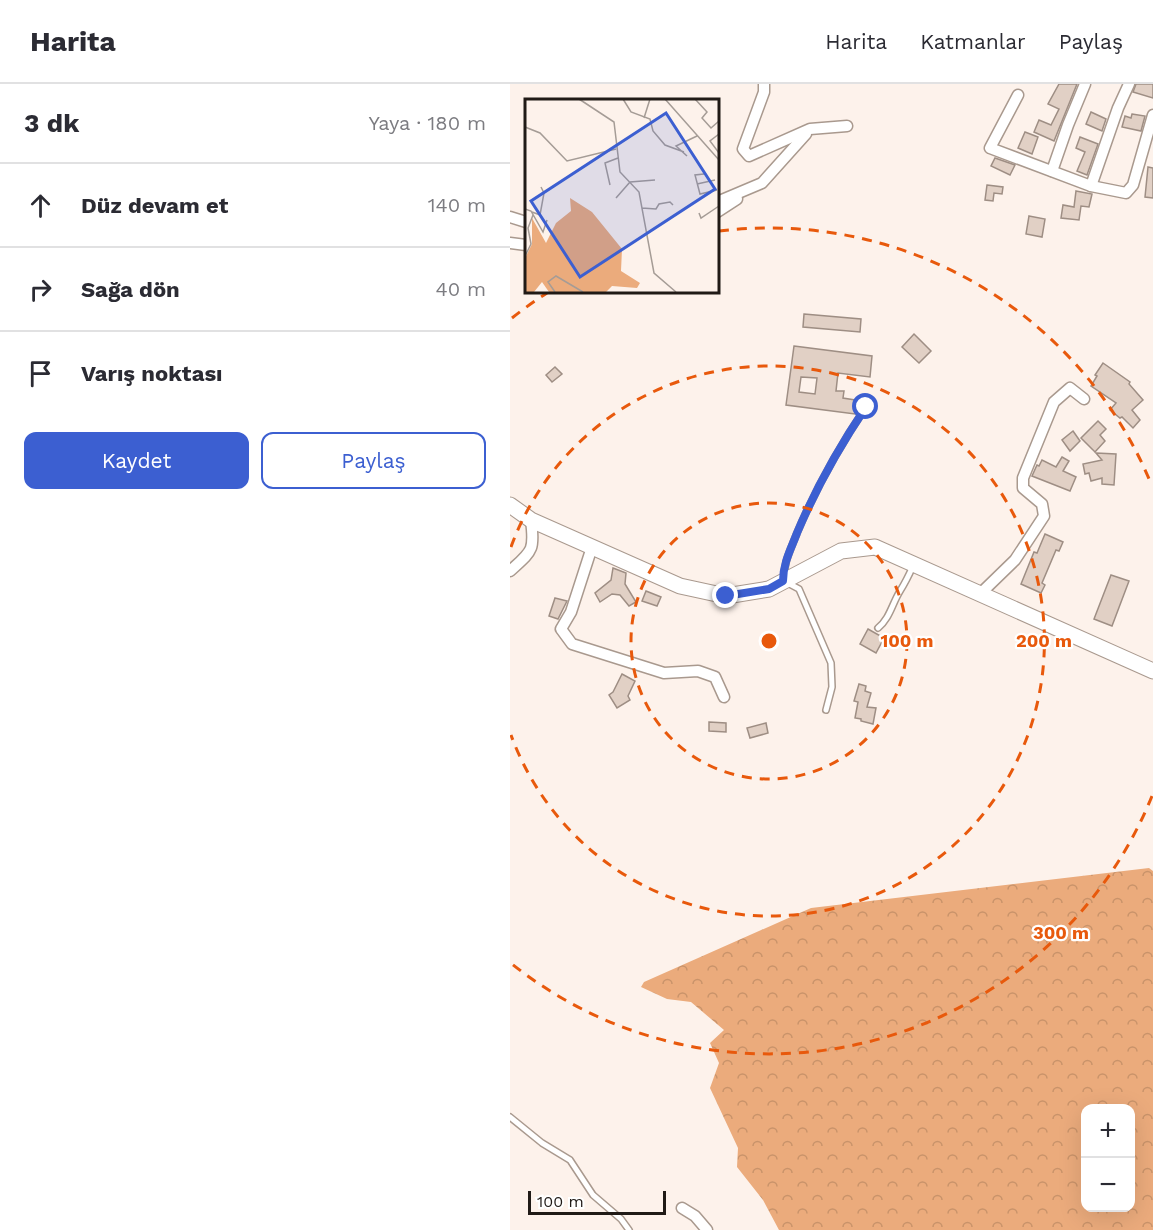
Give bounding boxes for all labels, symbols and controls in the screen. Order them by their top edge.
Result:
text: Harita [30,25,116,58]
text: Harita [825,29,887,54]
text: Katmanlar [920,29,1026,54]
text: Paylaş [1059,29,1123,54]
inset map [525,99,718,292]
text: 3 dk [24,108,79,138]
text: Yaya · 180 m [368,111,486,135]
icon: ahead [24,189,57,222]
text: Düz devam et [81,193,228,218]
text: 140 m [428,193,486,217]
icon: right [24,273,57,306]
text: Sağa dön [81,277,180,302]
text: 40 m [435,277,486,301]
icon: arrive [24,357,57,390]
text: Varış noktası [81,361,223,386]
route start [852,393,878,419]
button: Kaydet [24,432,249,489]
button: Paylaş [261,432,486,489]
route end [712,582,738,608]
text: 100 m [880,630,934,651]
text: 200 m [1016,630,1072,651]
centre of rings [759,631,779,651]
text: 300 m [1033,922,1089,943]
map controls [1081,1104,1135,1212]
button: + [1081,1104,1135,1158]
button: − [1081,1158,1135,1212]
scale bar [528,1188,666,1216]
text: 100 m [537,1192,584,1211]

